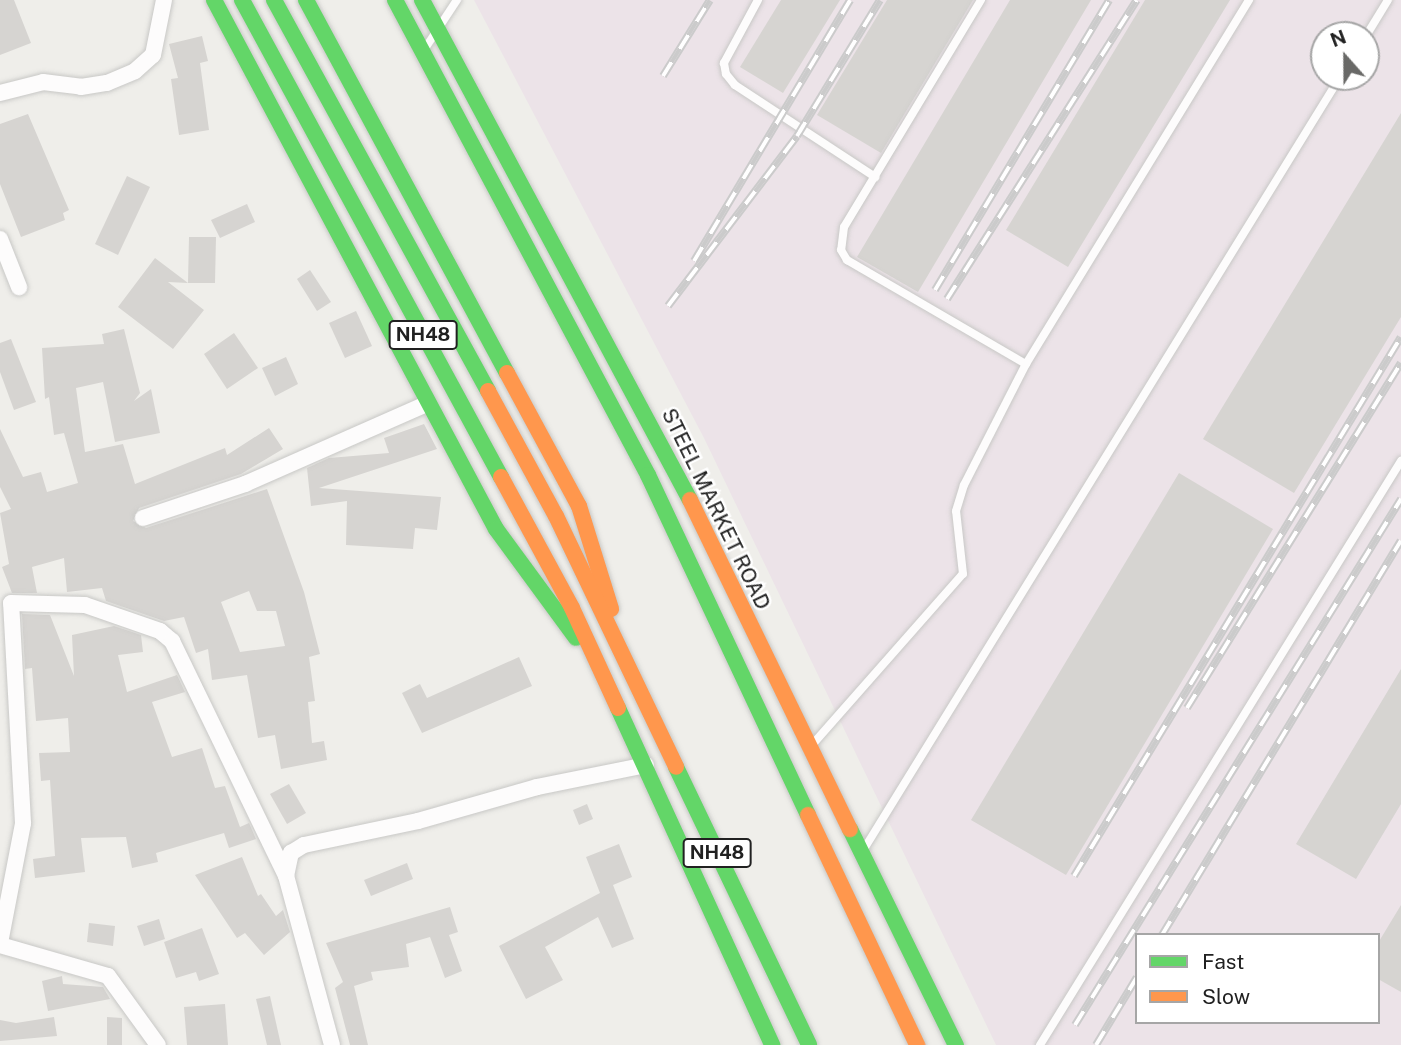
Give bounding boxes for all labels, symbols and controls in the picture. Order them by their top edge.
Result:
north arrow [1310,21,1380,91]
text: N [1327,25,1349,51]
road number: NH48 [388,320,458,350]
street label: STEEL MARKET ROAD [656,404,776,614]
road number: NH48 [682,838,752,868]
legend [1135,933,1380,1024]
text: Fast [1202,949,1244,974]
text: Slow [1202,984,1250,1009]

